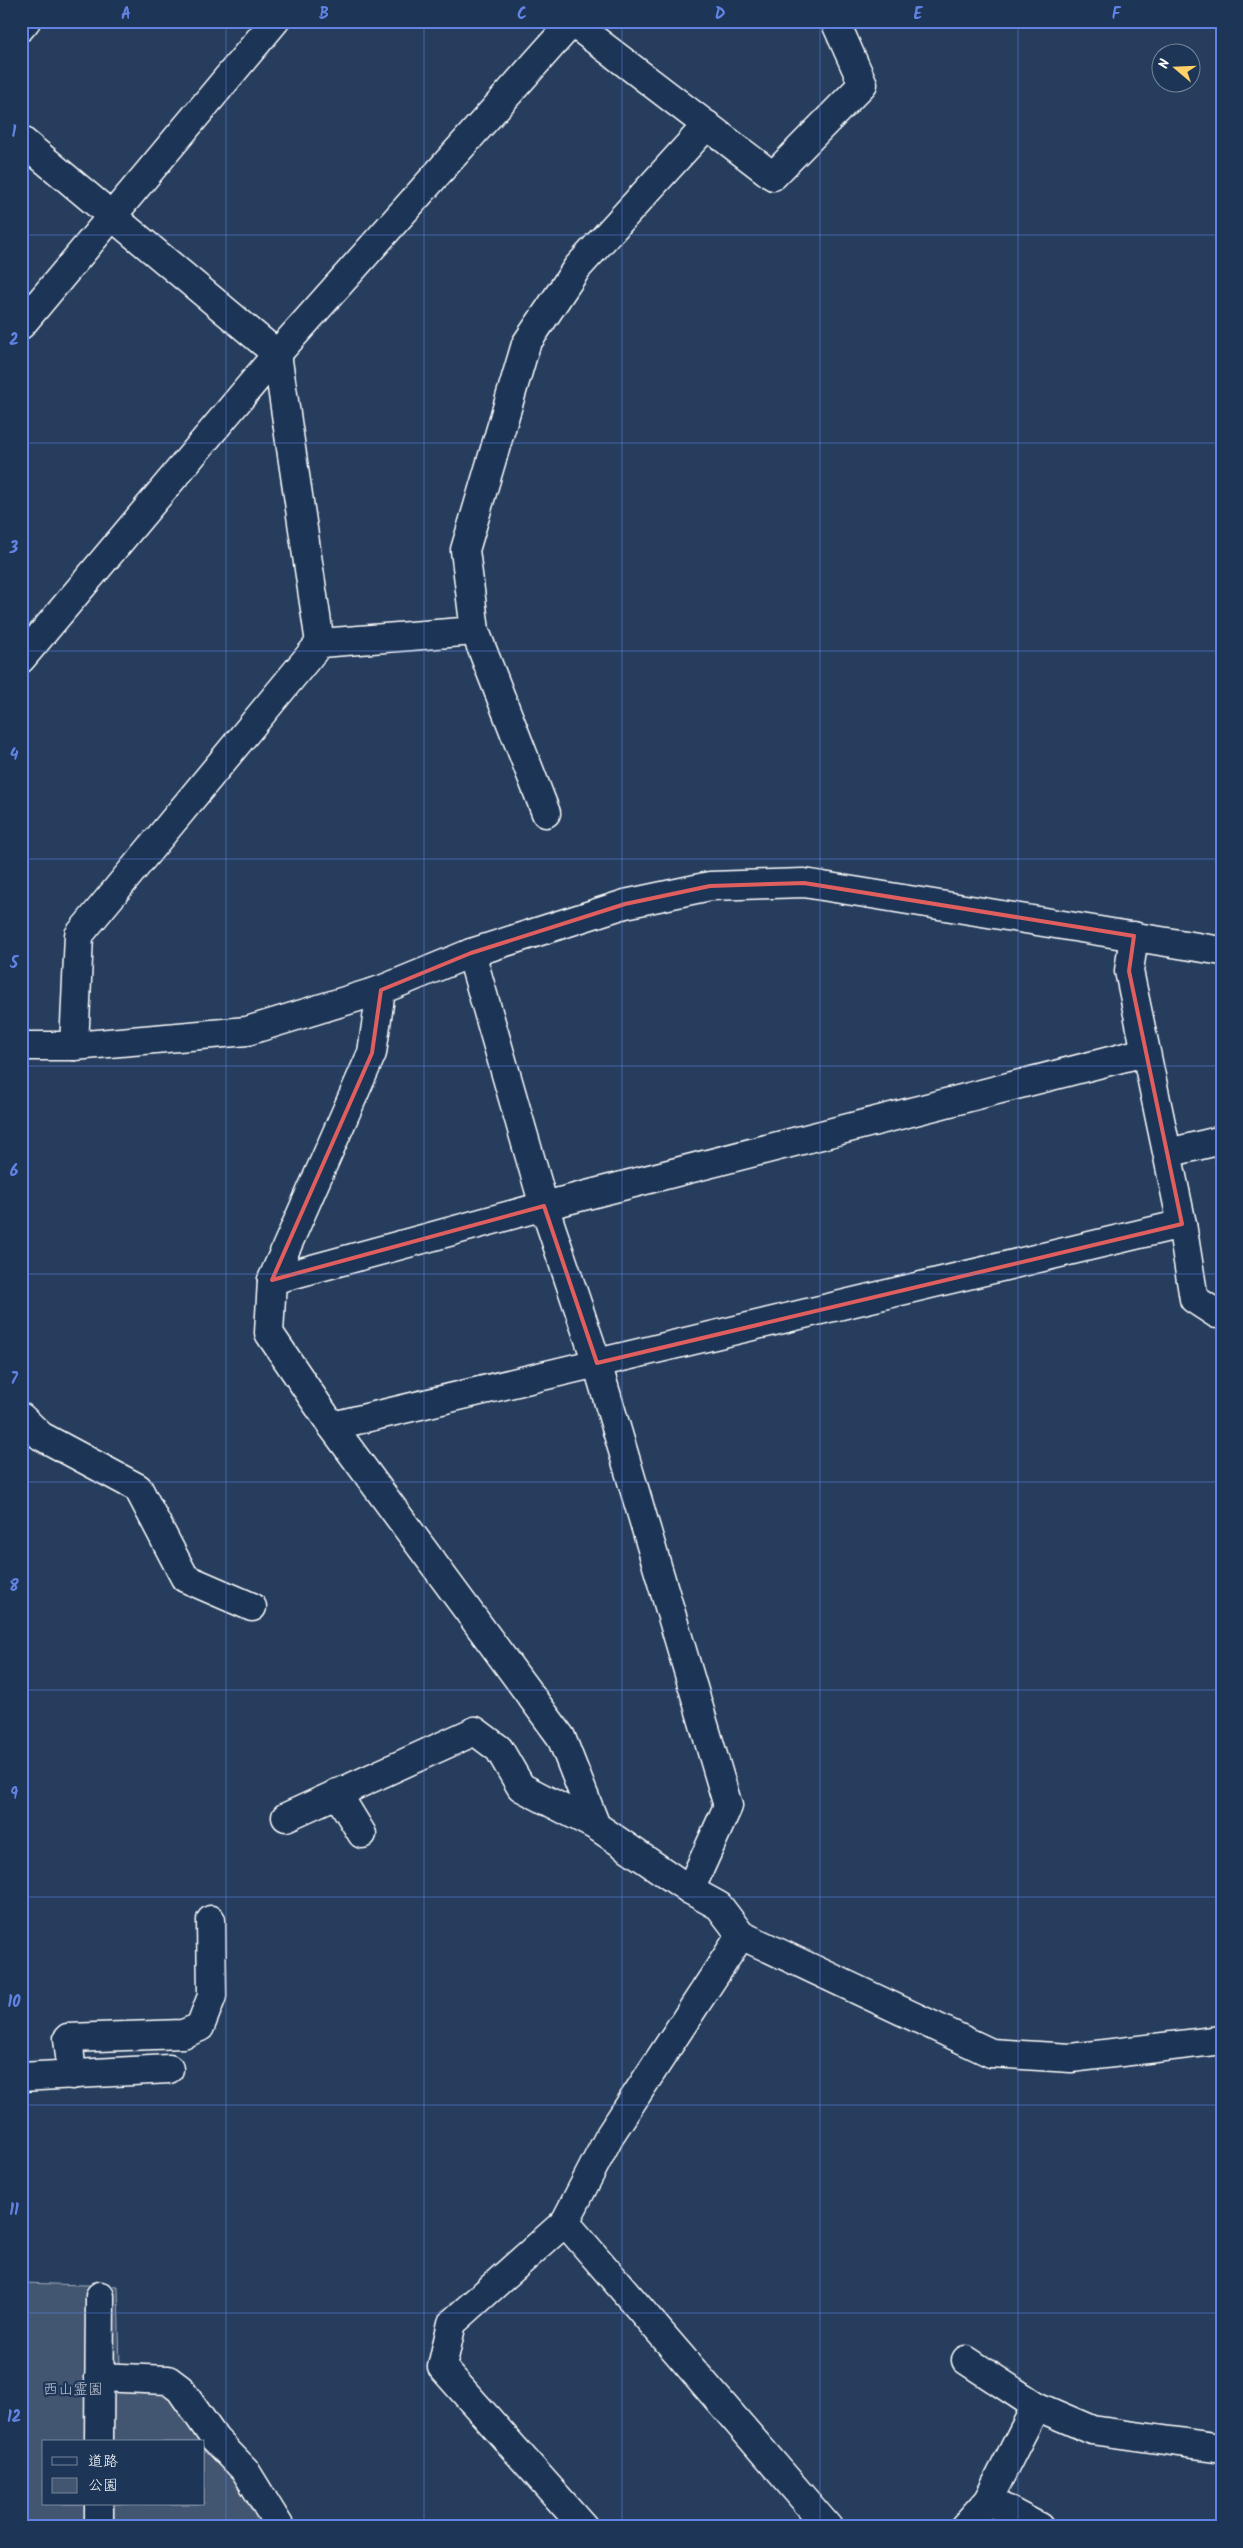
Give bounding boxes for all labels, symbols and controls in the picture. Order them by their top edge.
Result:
text: A [121,2,131,27]
text: B [319,2,329,27]
text: C [517,2,527,27]
text: D [715,2,726,27]
text: E [914,2,924,27]
text: F [1112,2,1122,27]
north arrow [1150,42,1200,92]
text: N [1153,56,1177,72]
text: 1 [12,120,17,145]
text: 2 [9,328,19,353]
text: 3 [9,536,19,561]
text: 4 [10,743,19,768]
text: 5 [9,951,20,976]
text: 6 [10,1159,19,1184]
text: 7 [10,1367,18,1392]
text: 8 [9,1574,19,1599]
text: 9 [10,1782,18,1807]
text: 10 [7,1990,21,2015]
text: 11 [9,2198,19,2223]
park label: 西山霊園 [43,2378,103,2402]
text: 12 [7,2405,21,2430]
legend [42,2440,205,2506]
text: 道路 [88,2450,118,2474]
text: 公園 [88,2474,118,2498]

